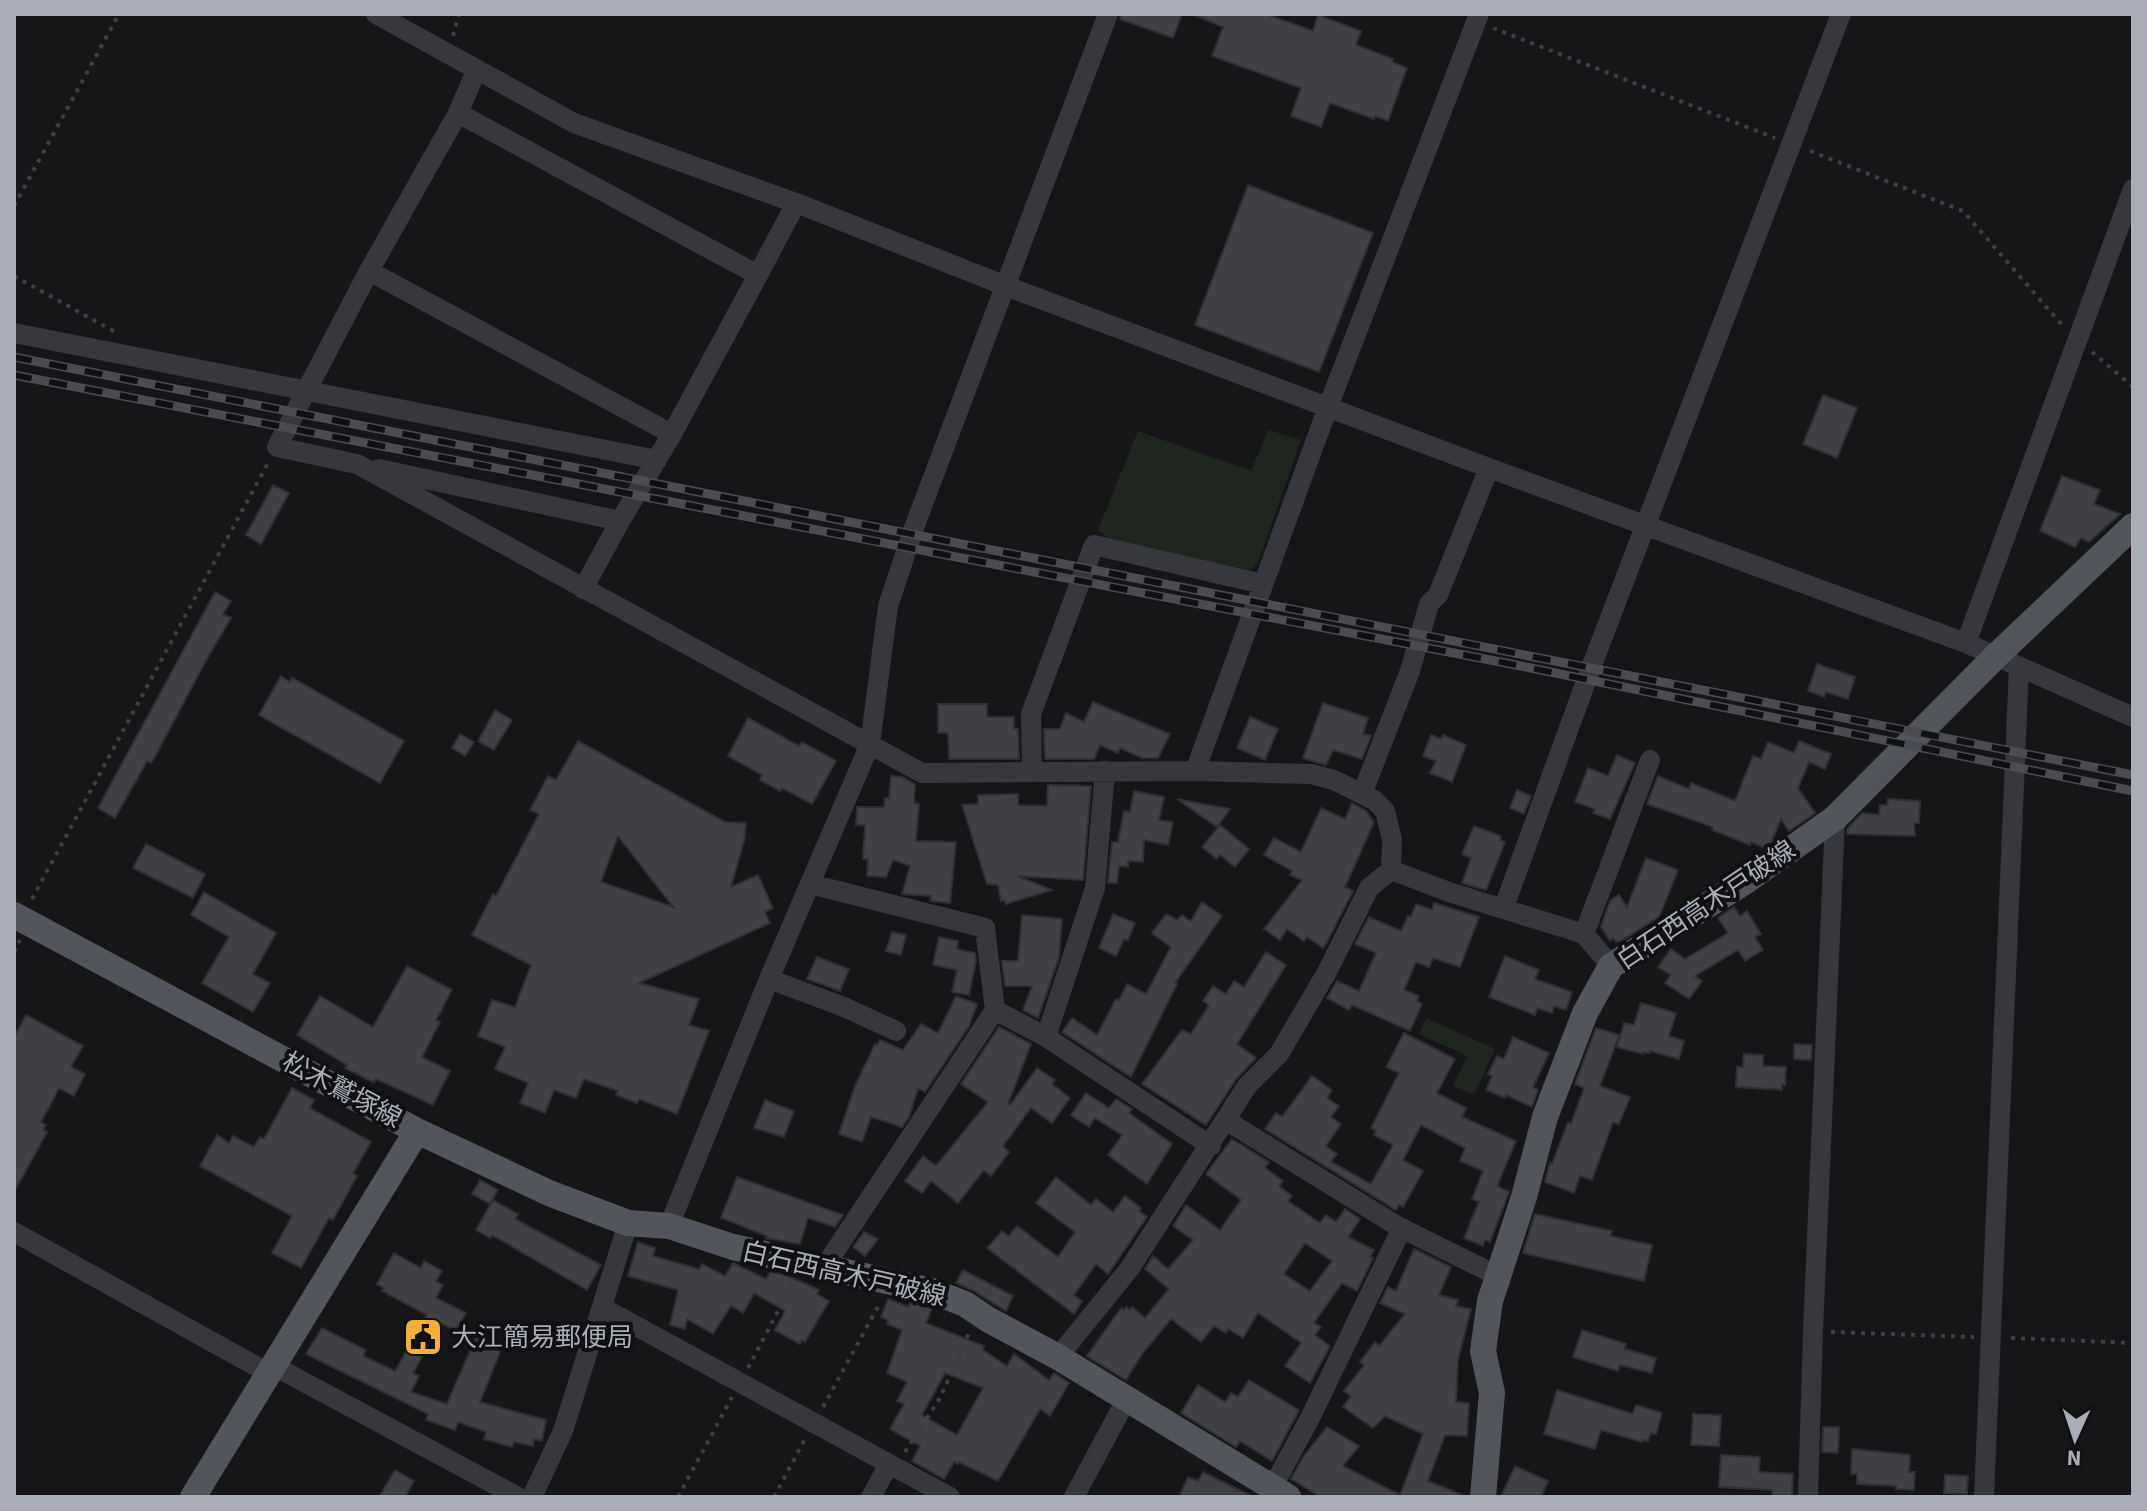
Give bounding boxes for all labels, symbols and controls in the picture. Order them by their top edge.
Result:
street label: 白石西高木戸破線 [1609,832,1803,978]
street label: 松木鷲塚線 [276,1043,408,1137]
street label: 白石西高木戸破線 [738,1233,950,1315]
public building icon: 大江簡易郵便局 [402,1316,444,1358]
place label: 大江簡易郵便局 [451,1319,633,1356]
north arrow [2035,1399,2115,1479]
text: N [2066,1442,2082,1474]

